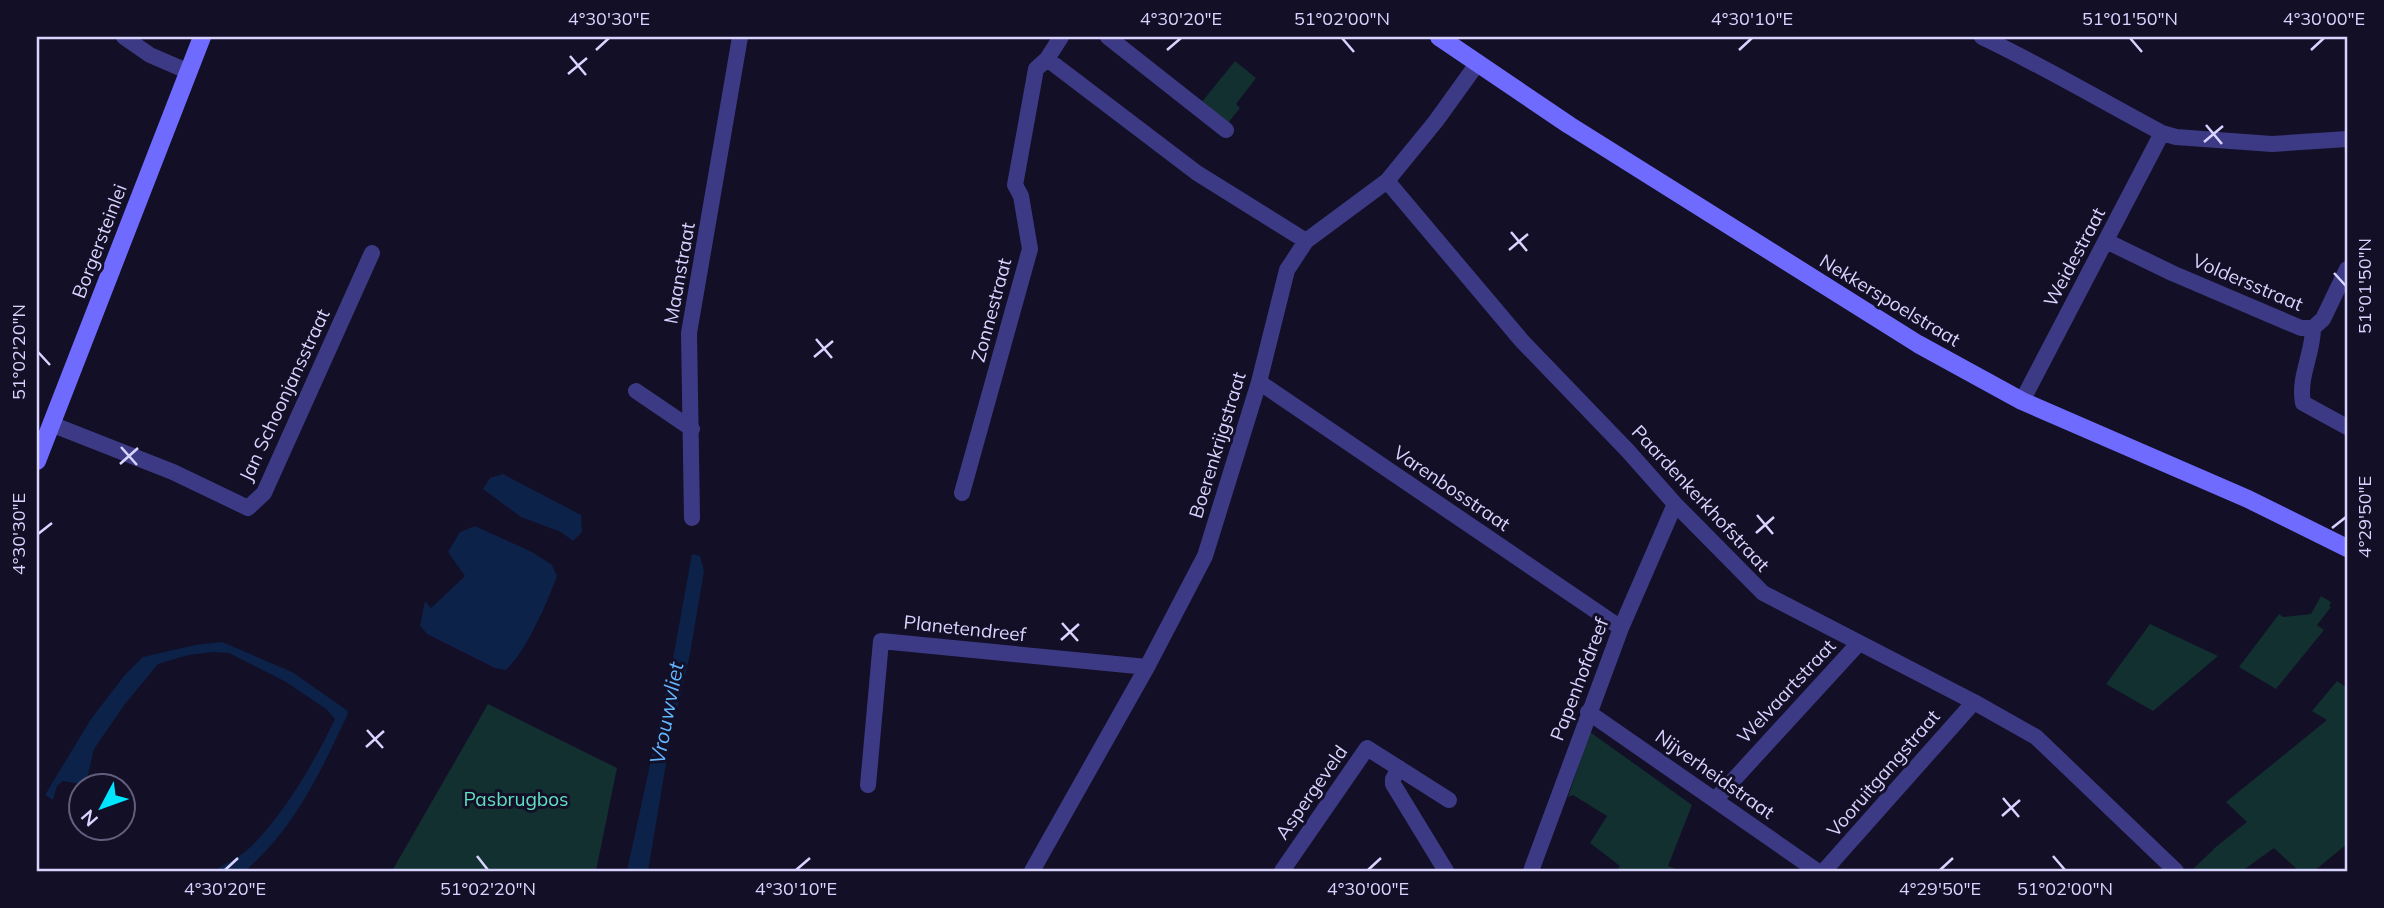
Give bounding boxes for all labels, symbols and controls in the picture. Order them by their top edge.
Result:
text: 4°30'30"E [568,7,650,30]
text: 4°30'20"E [1140,7,1222,30]
text: 51°02'00"N [1294,7,1390,30]
text: 4°30'10"E [1711,7,1793,30]
text: 51°01'50"N [2082,7,2178,30]
text: 4°30'00"E [2283,7,2365,30]
street label: Borgersteinlei [66,180,132,302]
street label: Weidestraat [2038,203,2110,311]
street label: Maanstraat [658,220,700,326]
text: 51°01'50"N [2353,238,2376,334]
street label: Voldersstraat [2189,248,2307,316]
street label: Nekkerspoelstraat [1815,249,1965,352]
street label: Zonnestraat [966,255,1016,365]
text: 51°02'20"N [7,304,30,400]
street label: Jan Schoonjansstraat [233,305,335,485]
street label: Boerenkrijgstraat [1183,369,1251,521]
street label: Paardenkerkhofstraat [1627,420,1775,576]
street label: Varenbosstraat [1389,440,1515,536]
text: 4°29'50"E [2353,476,2376,558]
text: 4°30'30"E [7,493,30,575]
street label: Planetendreef [903,610,1028,646]
street label: Papenhofdreef [1545,614,1614,744]
street label: Welvaartstraat [1732,634,1841,748]
water label: Vrouwvliet [643,659,689,766]
street label: Vooruitgangstraat [1821,704,1945,841]
street label: Nijverheidstraat [1651,724,1780,824]
street label: Aspergeveld [1270,740,1352,844]
north arrow [66,772,136,842]
park label: Pasbrugbos [463,787,569,811]
text: N [75,805,103,831]
text: 4°30'20"E [184,877,266,900]
text: 51°02'20"N [440,877,536,900]
text: 4°30'10"E [755,877,837,900]
text: 4°30'00"E [1327,877,1409,900]
text: 4°29'50"E [1899,877,1981,900]
text: 51°02'00"N [2017,877,2113,900]

